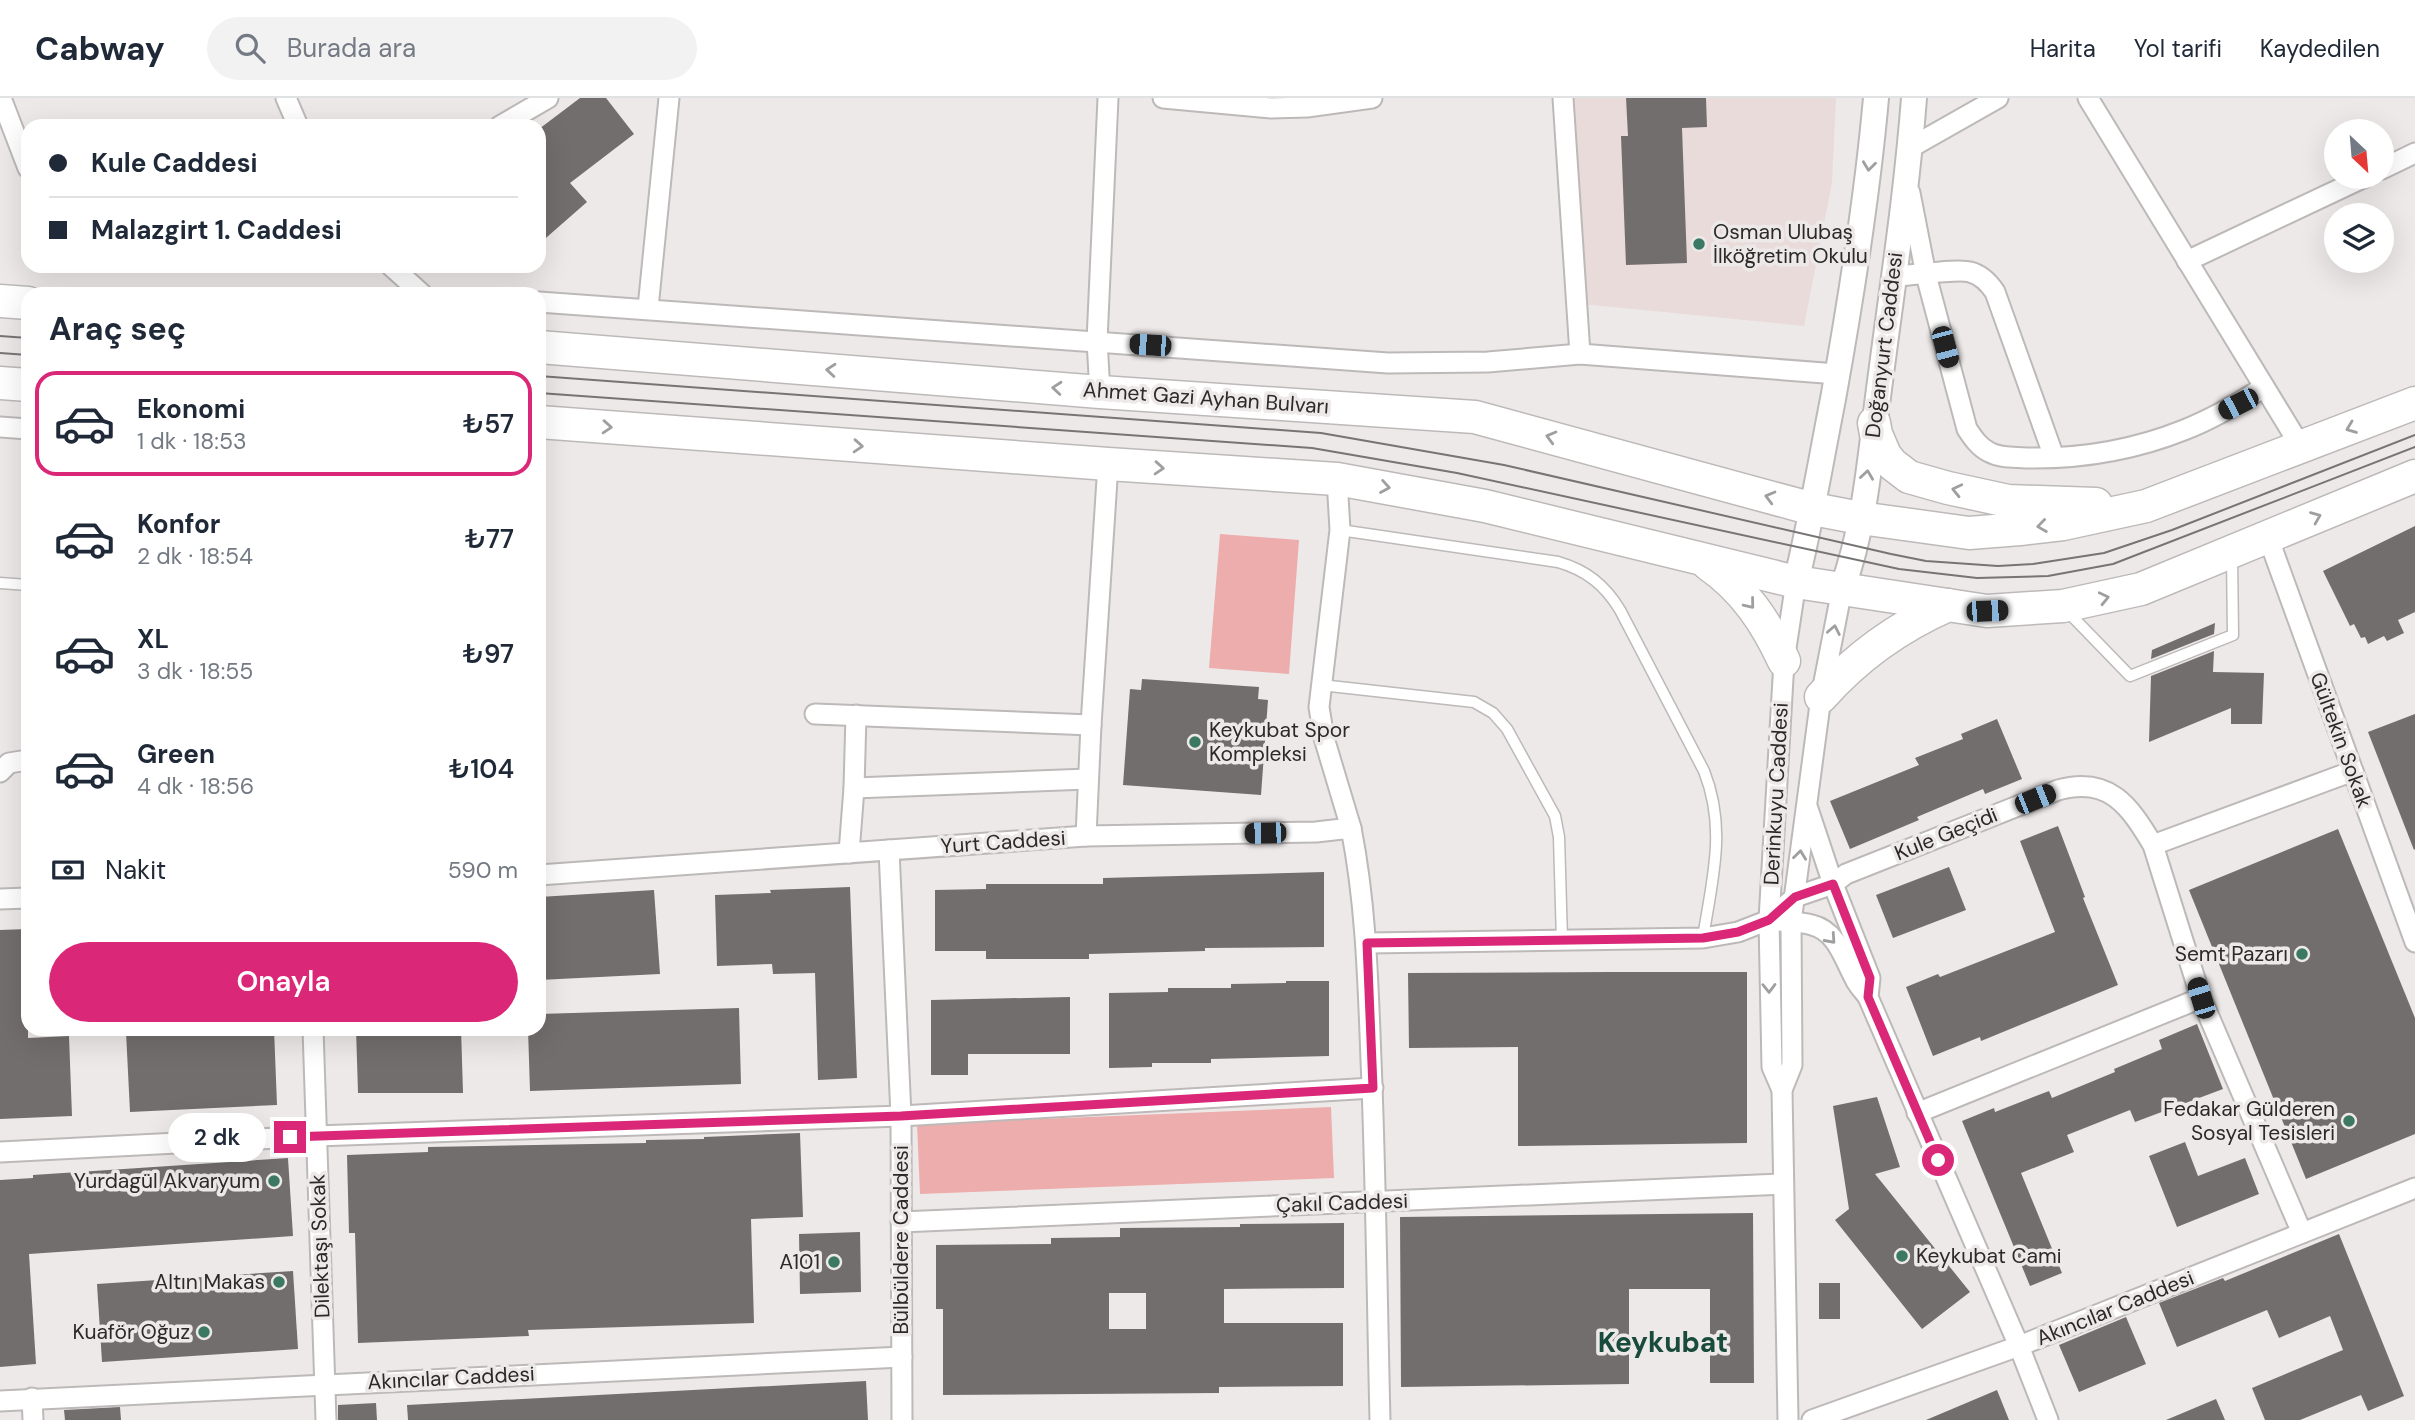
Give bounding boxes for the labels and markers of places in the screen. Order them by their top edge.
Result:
place label: Osman Ulubaş İlköğretim Okulu [1713,218,1868,270]
marker: Osman Ulubaş İlköğretim Okulu [1691,236,1707,252]
place label: Keykubat Spor Kompleksi [1209,716,1350,768]
marker: Keykubat Spor Kompleksi [1187,734,1203,750]
place label: Semt Pazarı [2175,940,2288,968]
marker: Semt Pazarı [2294,946,2310,962]
place label: Fedakar Gülderen Sosyal Tesisleri [2163,1095,2335,1147]
marker: Fedakar Gülderen Sosyal Tesisleri [2341,1113,2357,1129]
place label: Yurdagül Akvaryum [74,1167,260,1195]
marker: Yurdagül Akvaryum [266,1173,282,1189]
place label: Keykubat Cami [1916,1242,2061,1270]
place label: A101 [779,1248,820,1276]
marker: Keykubat Cami [1894,1248,1910,1264]
marker: A101 [826,1254,842,1270]
place label: Altın Makas [154,1268,265,1296]
marker: Altın Makas [271,1274,287,1290]
place label: Kuaför Oğuz [72,1318,190,1346]
marker: Kuaför Oğuz [196,1324,212,1340]

